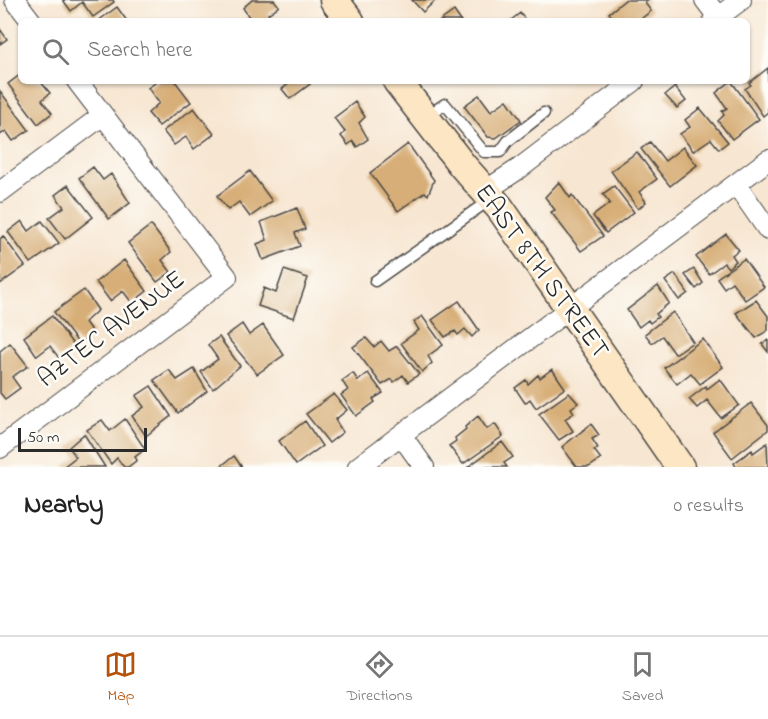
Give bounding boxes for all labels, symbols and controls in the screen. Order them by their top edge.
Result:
search box [18,18,750,84]
icon: search [39,35,72,68]
text: Search here [87,35,192,67]
street label: EAST 8TH STREET [464,176,618,368]
street label: AZTEC AVENUE [30,262,194,398]
scale bar [18,425,147,452]
text: 50 m [27,426,59,450]
text: Nearby [24,487,103,525]
text: 0 results [673,492,744,521]
tab: Map [104,648,137,708]
tab: Directions [346,648,413,708]
tab: Saved [622,648,664,708]

